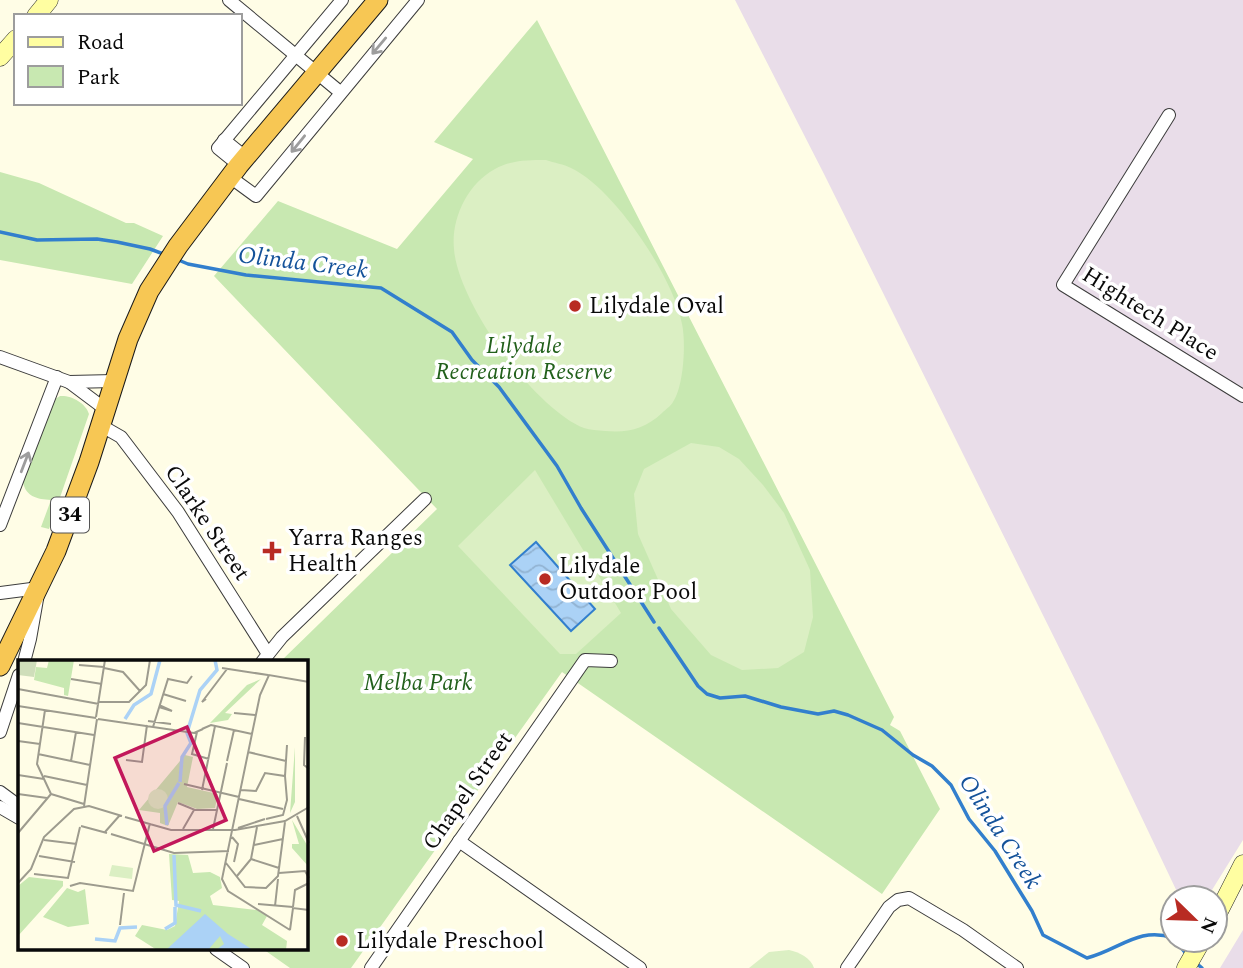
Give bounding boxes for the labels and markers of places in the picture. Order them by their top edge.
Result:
place label: Lilydale Oval [589,289,724,324]
marker: Lilydale Oval [567,298,583,314]
place label: Yarra Ranges Health [288,521,423,582]
marker: Yarra Ranges Health [262,541,282,561]
place label: Lilydale Outdoor Pool [559,549,697,610]
marker: Lilydale Outdoor Pool [537,571,553,587]
place label: Lilydale Preschool [356,924,544,959]
marker: Lilydale Preschool [334,933,350,949]

